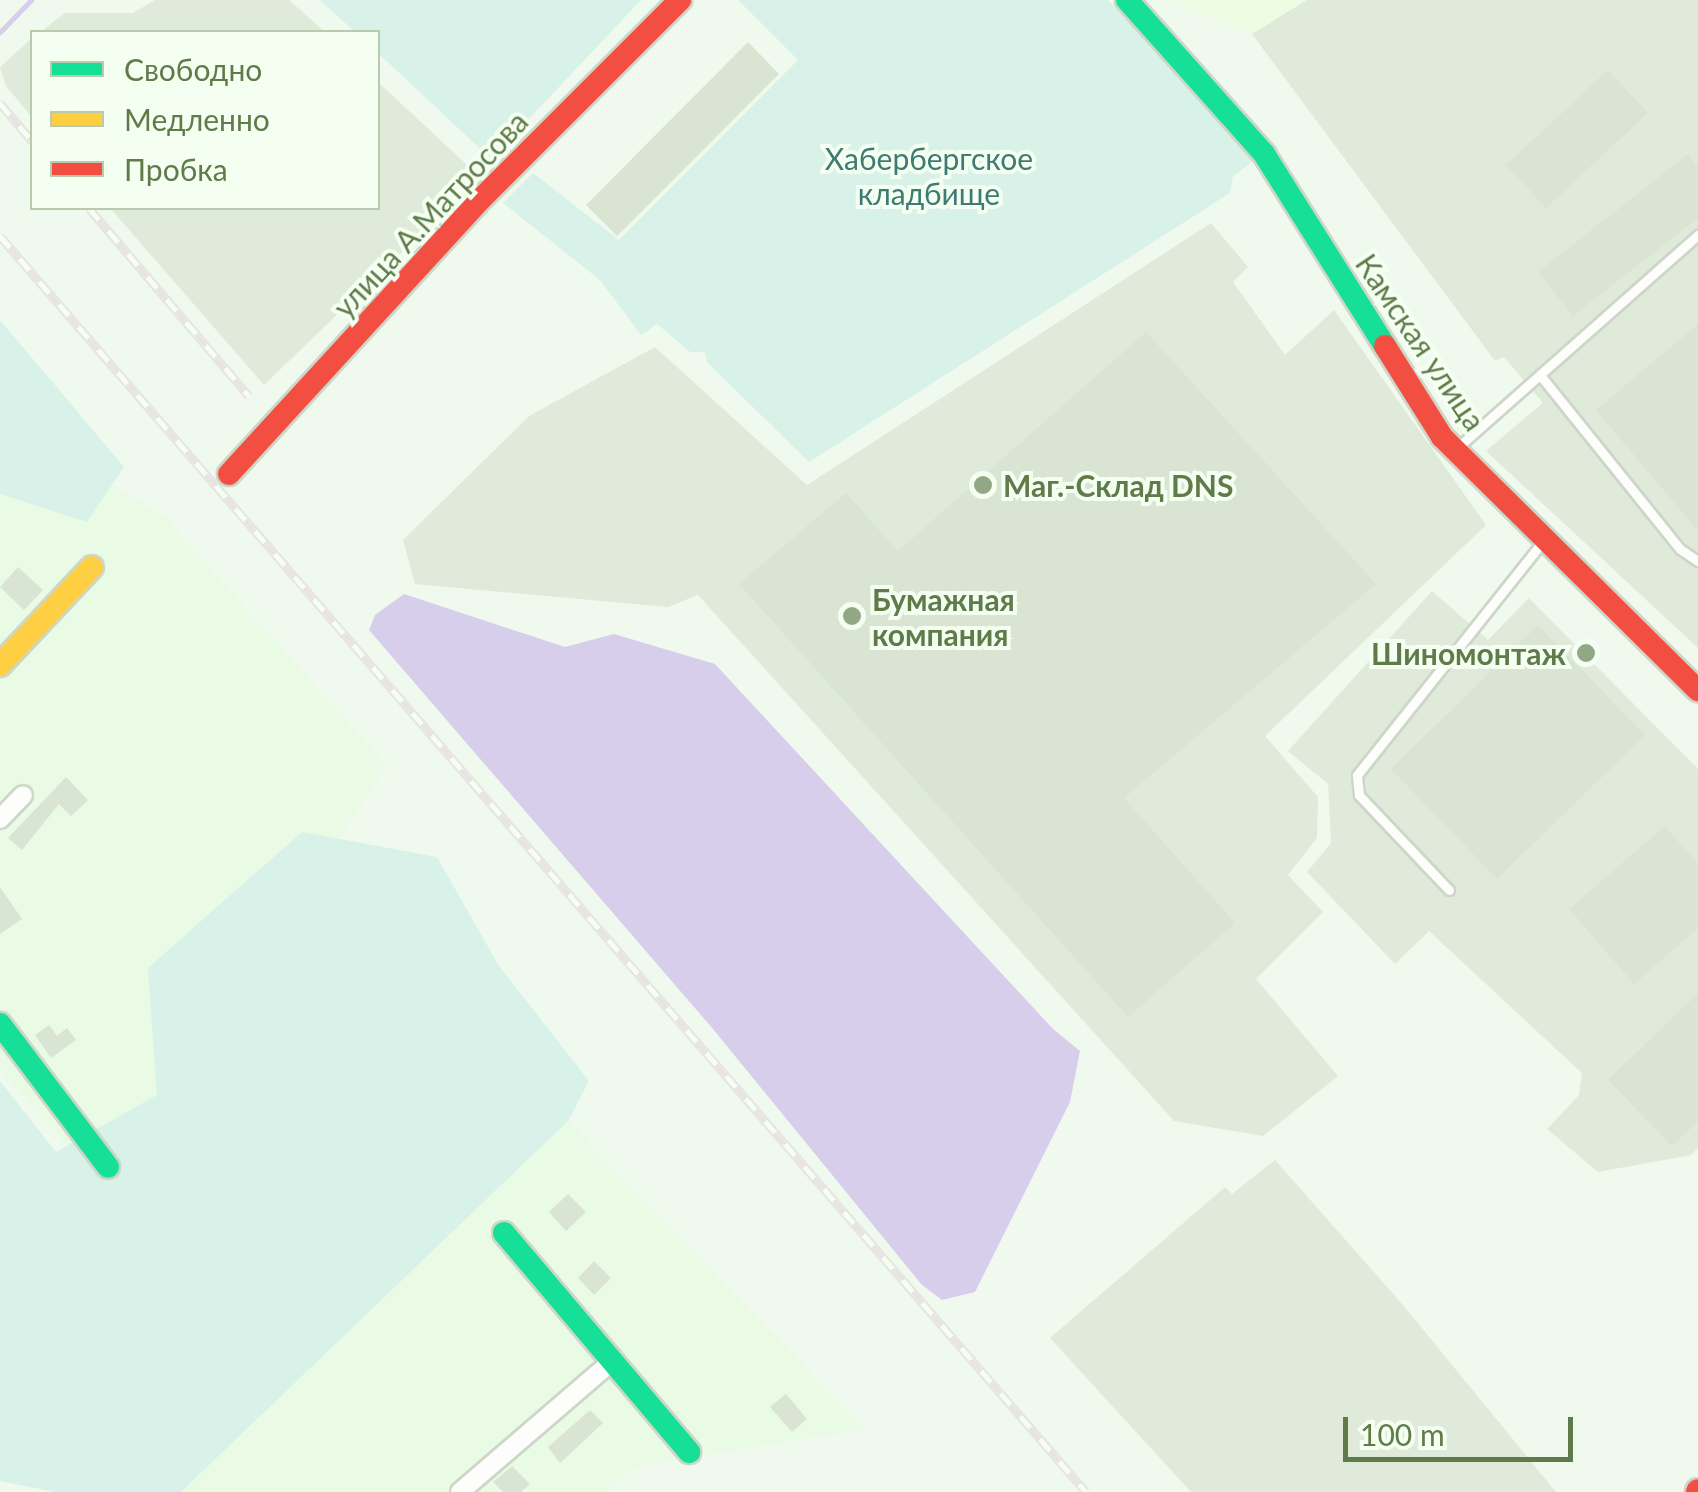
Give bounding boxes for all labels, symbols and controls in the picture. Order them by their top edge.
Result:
legend [30,30,380,210]
text: Свободно [124,51,262,87]
text: Медленно [124,101,270,137]
street label: улица А.Матросова [325,103,535,325]
park label: Хабербергское кладбище [825,140,1033,210]
text: Пробка [124,151,228,187]
street label: Камская улица [1349,247,1493,437]
place label: Маг.-Склад DNS [1003,467,1233,503]
marker: Маг.-Склад DNS [972,474,994,496]
place label: Бумажная компания [872,581,1015,652]
marker: Бумажная компания [841,605,863,627]
place label: Шиномонтаж [1371,635,1566,671]
marker: Шиномонтаж [1575,642,1597,664]
scale bar [1348,1397,1578,1459]
text: 100 m [1360,1416,1445,1452]

